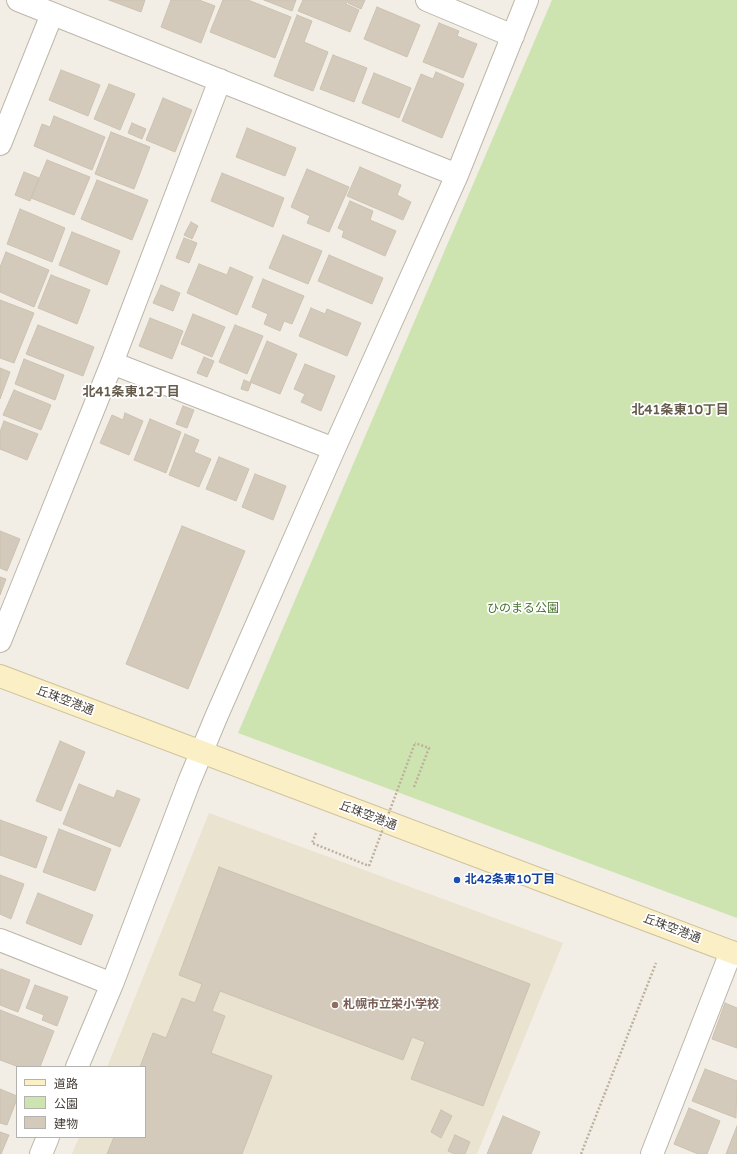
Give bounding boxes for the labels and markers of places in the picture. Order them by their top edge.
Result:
place label: 北42条東10丁目 [465,873,555,887]
marker: 北42条東10丁目 [452,875,462,885]
place label: 札幌市立栄小学校 [343,998,439,1012]
marker: 札幌市立栄小学校 [330,1000,340,1010]

